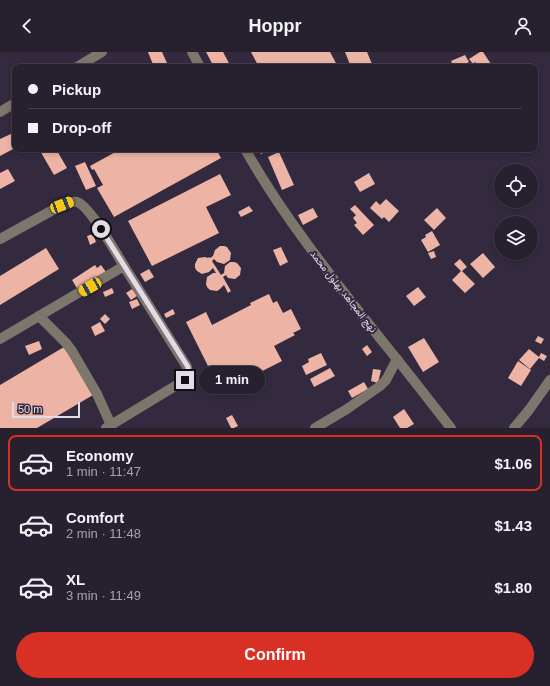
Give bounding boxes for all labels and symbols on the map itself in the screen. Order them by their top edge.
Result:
car [49,195,75,215]
route start [92,220,110,238]
street label: نهج المجاهد بهلول محمد [307,248,379,335]
car [77,276,103,298]
callout: 1 min [199,366,265,394]
route end [176,371,194,389]
scale bar [12,400,80,419]

